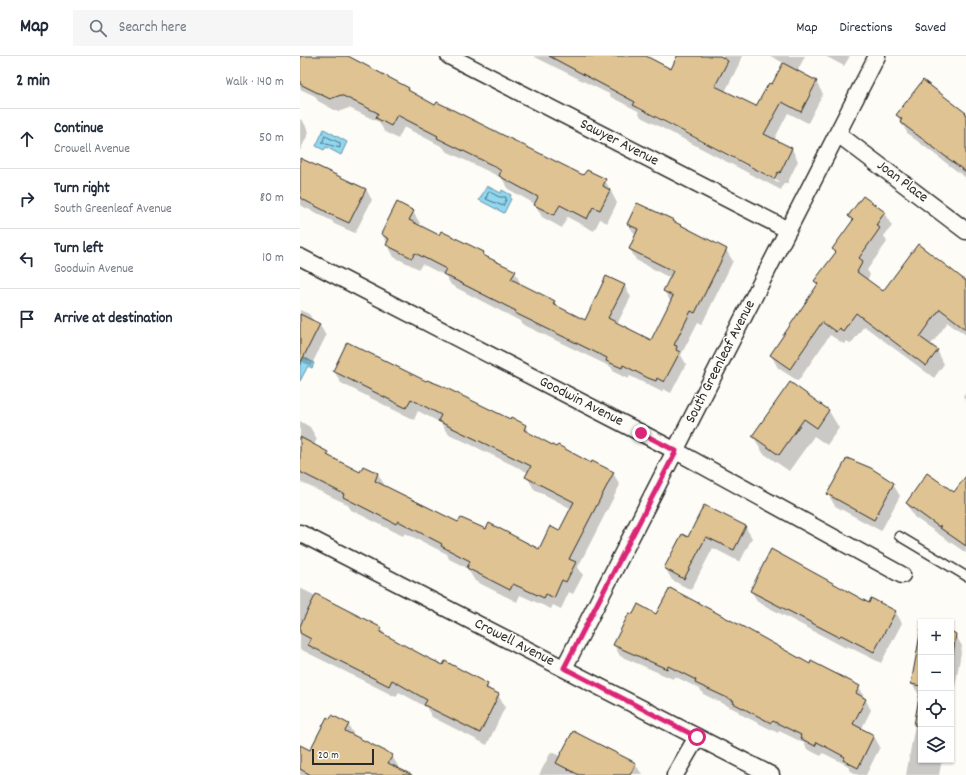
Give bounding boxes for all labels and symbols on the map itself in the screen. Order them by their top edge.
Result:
street label: Sawyer Avenue [576,114,663,173]
street label: Joan Place [872,155,933,209]
street label: South Greenleaf Avenue [680,296,762,428]
street label: Goodwin Avenue [535,371,627,433]
route end [632,424,650,442]
street label: Crowell Avenue [470,613,558,673]
route start [688,728,706,746]
scale bar [312,747,374,766]

